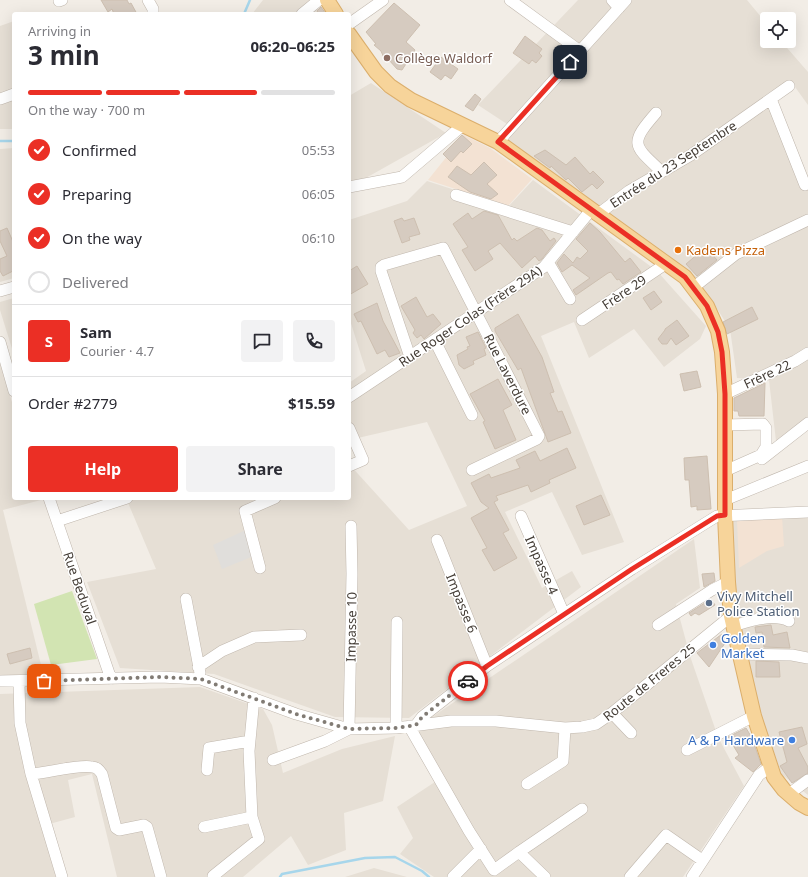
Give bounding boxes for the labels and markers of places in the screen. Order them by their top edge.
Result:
pin [553,45,587,79]
place label: Collège Waldorf [395,49,494,67]
marker: Collège Waldorf [382,53,392,63]
place label: Kadens Pizza [686,241,765,259]
marker: Kadens Pizza [673,245,683,255]
place label: Vivy Mitchell Police Station [717,587,799,620]
marker: Vivy Mitchell Police Station [704,598,714,608]
place label: Golden Market [721,629,765,662]
marker: Golden Market [708,640,718,650]
pin [27,664,61,698]
place label: A & P Hardware [688,731,784,749]
marker: A & P Hardware [787,735,797,745]

